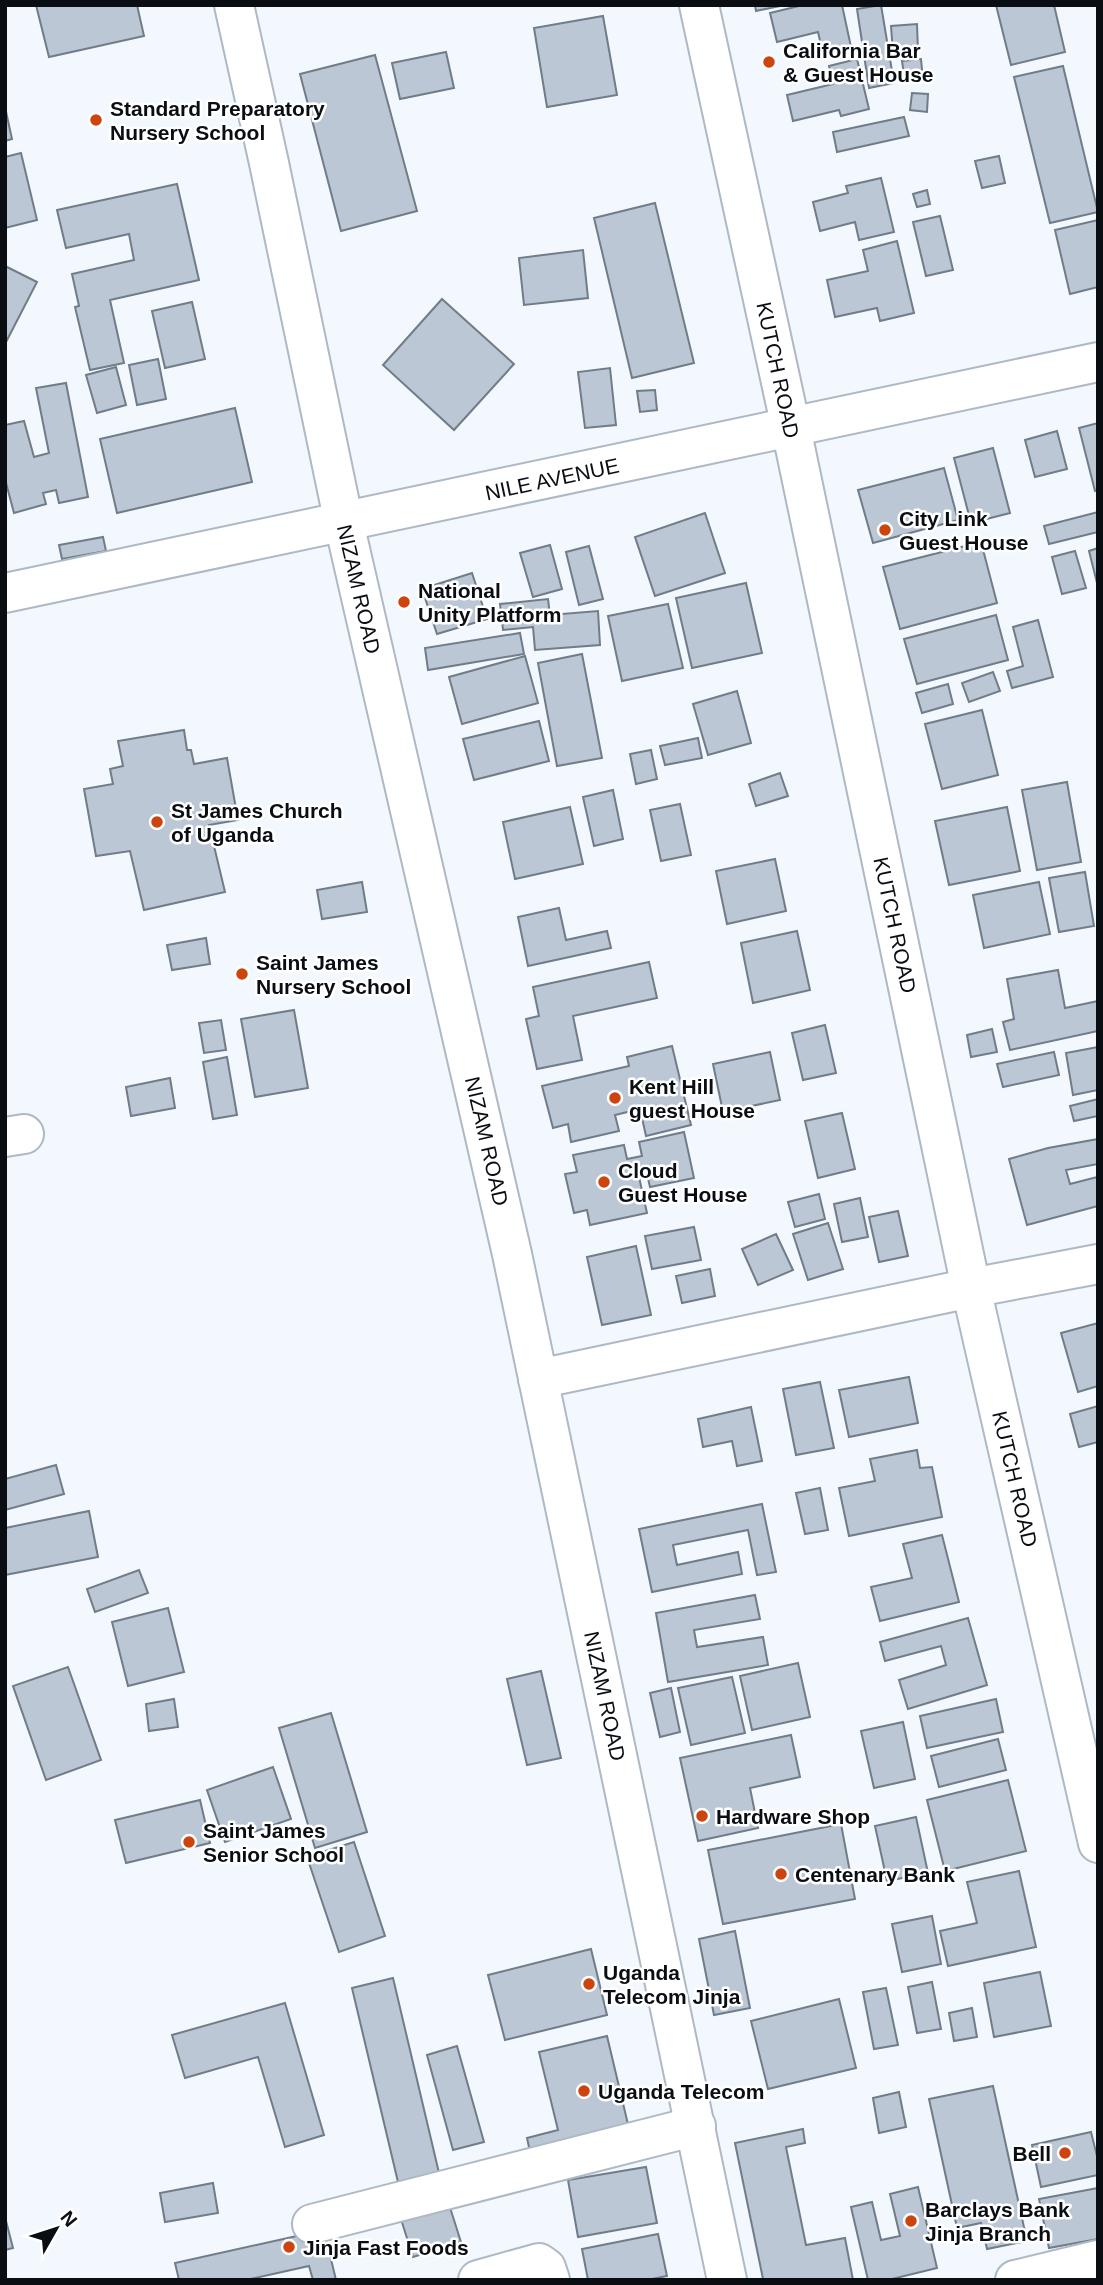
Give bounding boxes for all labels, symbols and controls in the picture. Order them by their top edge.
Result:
place label: California Bar & Guest House [783,39,934,86]
marker: California Bar & Guest House [761,54,777,70]
place label: Standard Preparatory Nursery School [110,97,325,144]
marker: Standard Preparatory Nursery School [88,112,104,128]
street label: KUTCH ROAD [752,300,804,440]
street label: NILE AVENUE [483,454,621,504]
place label: City Link Guest House [899,507,1029,554]
street label: NIZAM ROAD [333,522,385,656]
marker: City Link Guest House [877,522,893,538]
place label: National Unity Platform [418,579,562,626]
marker: National Unity Platform [396,594,412,610]
place label: St James Church of Uganda [171,799,343,846]
marker: St James Church of Uganda [149,814,165,830]
street label: KUTCH ROAD [869,855,921,995]
place label: Saint James Nursery School [256,951,411,998]
marker: Saint James Nursery School [234,966,250,982]
street label: NIZAM ROAD [461,1074,513,1208]
place label: Kent Hill guest House [629,1075,755,1122]
marker: Kent Hill guest House [607,1090,623,1106]
place label: Cloud Guest House [618,1159,748,1206]
marker: Cloud Guest House [596,1174,612,1190]
street label: KUTCH ROAD [988,1409,1042,1549]
street label: NIZAM ROAD [580,1629,630,1763]
place label: Hardware Shop [716,1805,870,1828]
marker: Hardware Shop [694,1808,710,1824]
place label: Saint James Senior School [203,1819,344,1866]
marker: Saint James Senior School [181,1834,197,1850]
place label: Centenary Bank [795,1863,955,1886]
marker: Centenary Bank [773,1866,789,1882]
place label: Uganda Telecom Jinja [603,1961,741,2008]
marker: Uganda Telecom Jinja [581,1976,597,1992]
place label: Uganda Telecom [598,2080,764,2103]
marker: Uganda Telecom [576,2083,592,2099]
place label: Bell [1012,2142,1051,2165]
marker: Bell [1057,2145,1073,2161]
north arrow [21,2194,91,2264]
place label: Barclays Bank Jinja Branch [925,2198,1070,2245]
text: N [56,2207,81,2231]
marker: Barclays Bank Jinja Branch [903,2213,919,2229]
place label: Jinja Fast Foods [303,2236,469,2259]
marker: Jinja Fast Foods [281,2239,297,2255]

